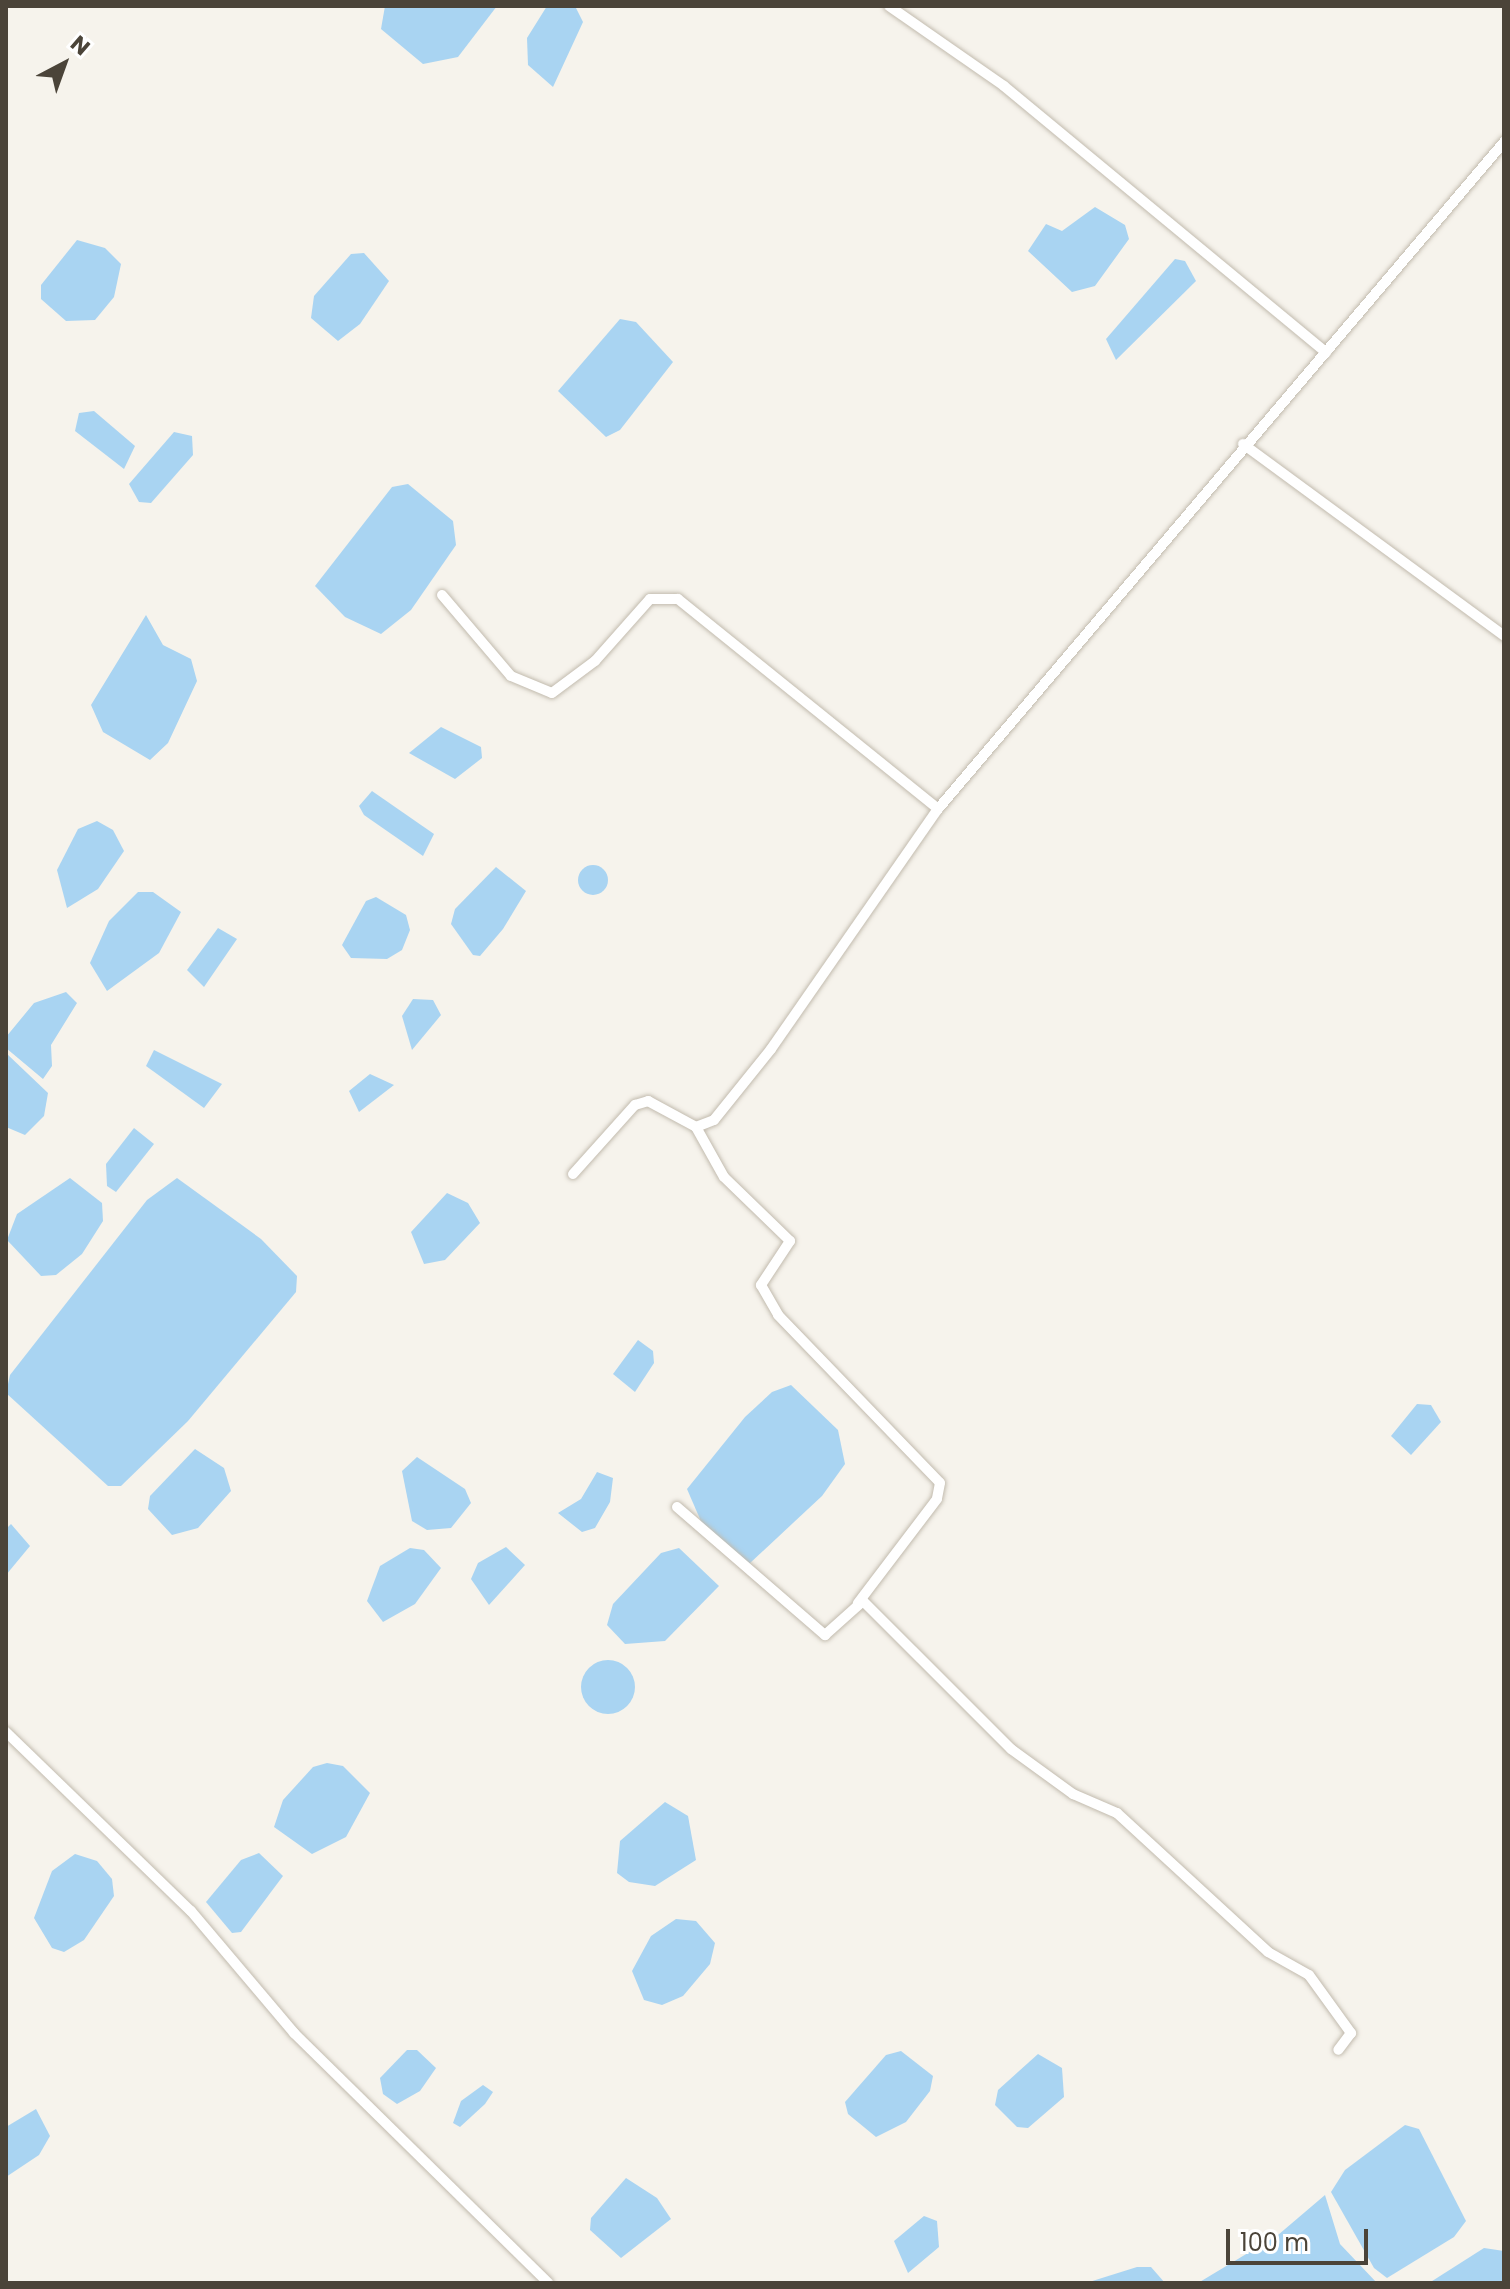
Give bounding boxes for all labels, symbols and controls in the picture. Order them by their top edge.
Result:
north arrow [24,24,104,104]
text: N [64,28,96,63]
scale bar [1230,2213,1372,2263]
text: 100 m [1240,2226,1309,2259]

